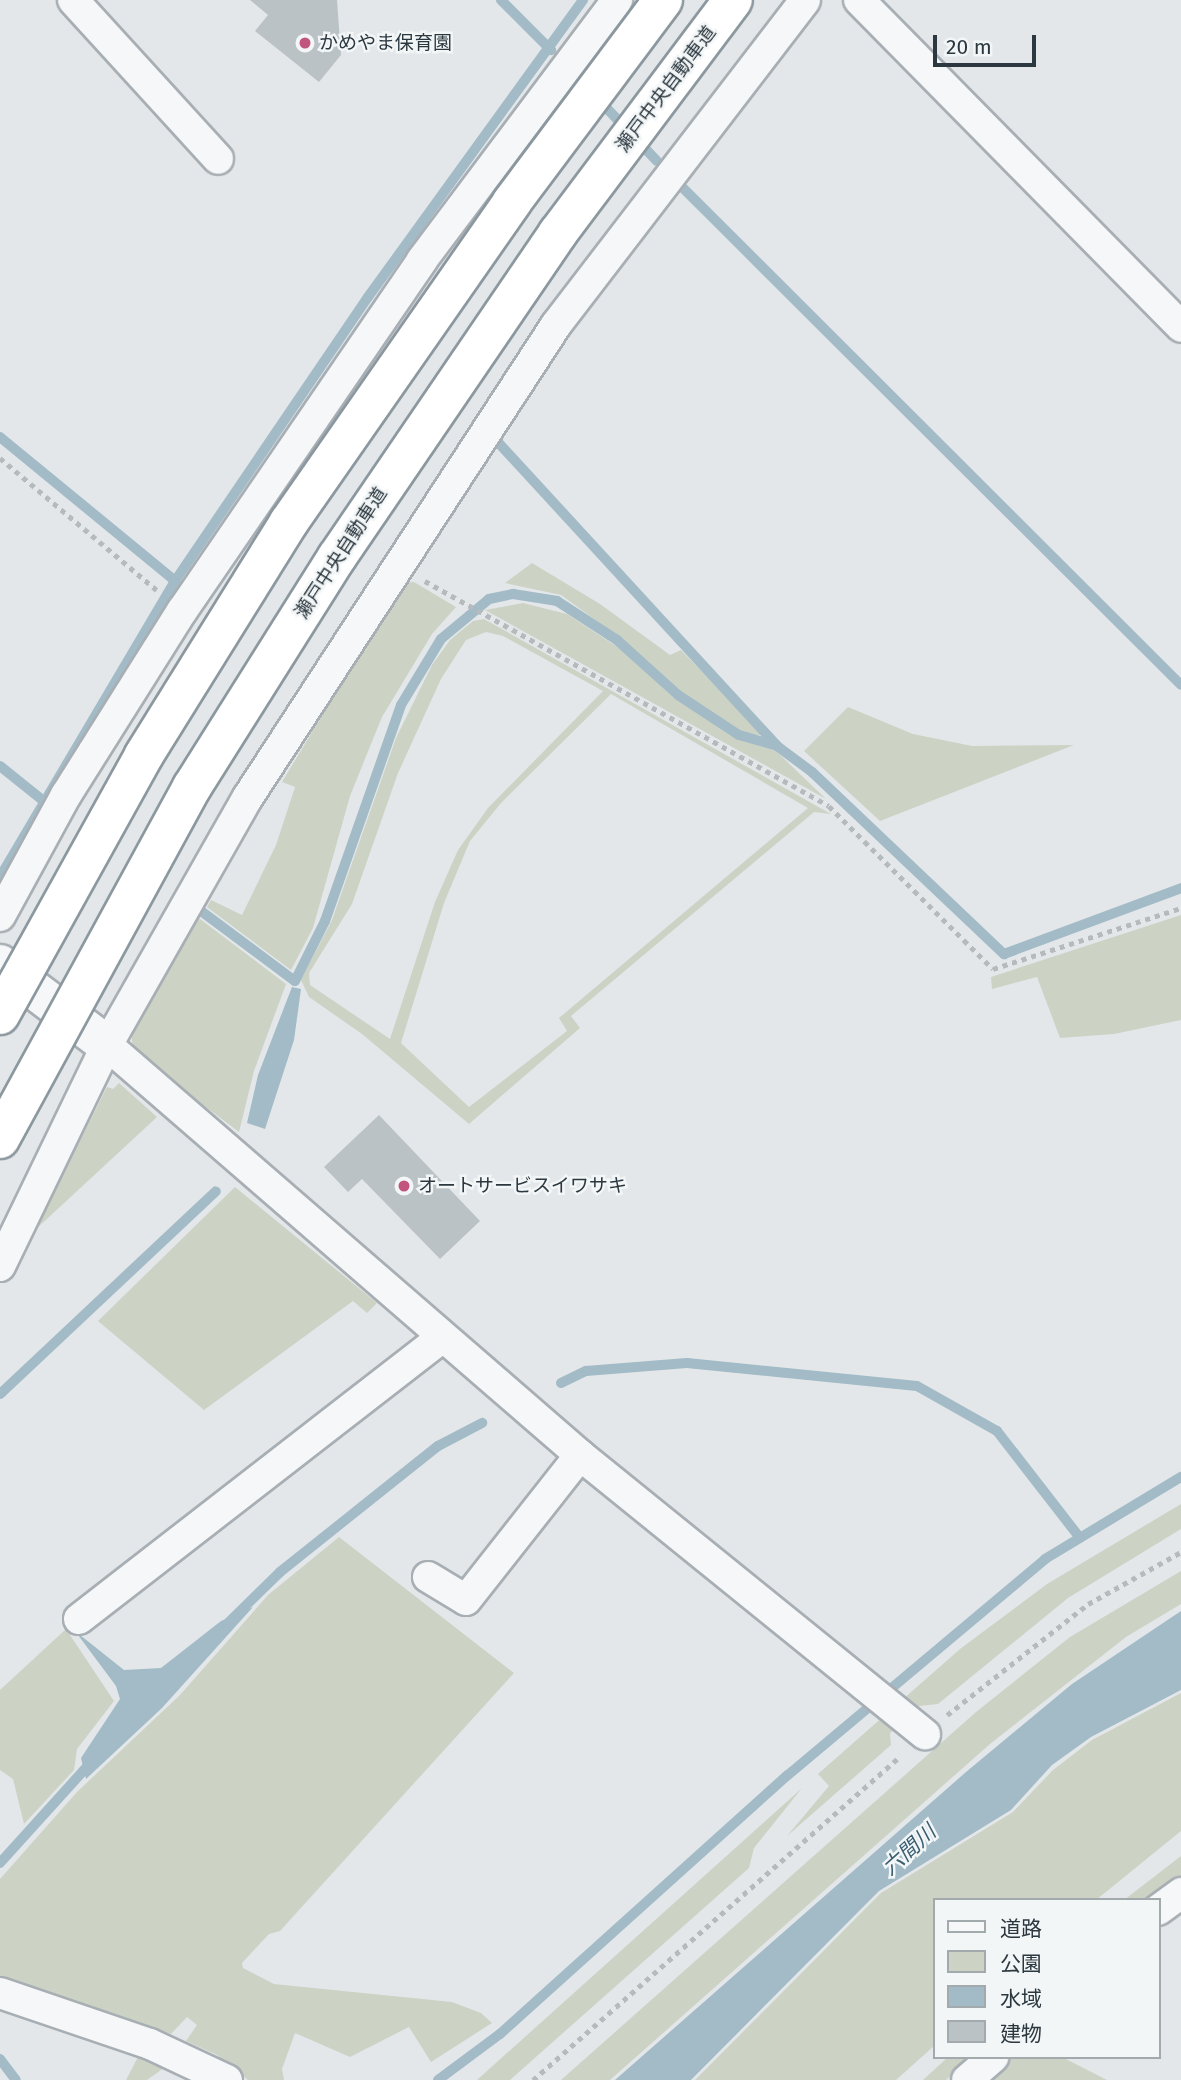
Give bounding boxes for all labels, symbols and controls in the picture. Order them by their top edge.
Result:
street label: 瀬戸中央自動車道 [611,21,721,157]
scale bar [936,21,1039,65]
place label: かめやま保育園 [319,32,452,54]
text: 20 m [946,34,992,60]
marker: かめやま保育園 [297,35,313,51]
street label: 瀬戸中央自動車道 [290,483,392,623]
place label: オートサービスイワサキ [418,1175,627,1197]
marker: オートサービスイワサキ [396,1178,412,1194]
water label: 六間川 [877,1820,941,1880]
legend [932,1898,1160,2059]
text: 道路 [1000,1916,1042,1942]
text: 公園 [1000,1951,1042,1977]
text: 水域 [1000,1986,1042,2012]
text: 建物 [1000,2021,1042,2047]

